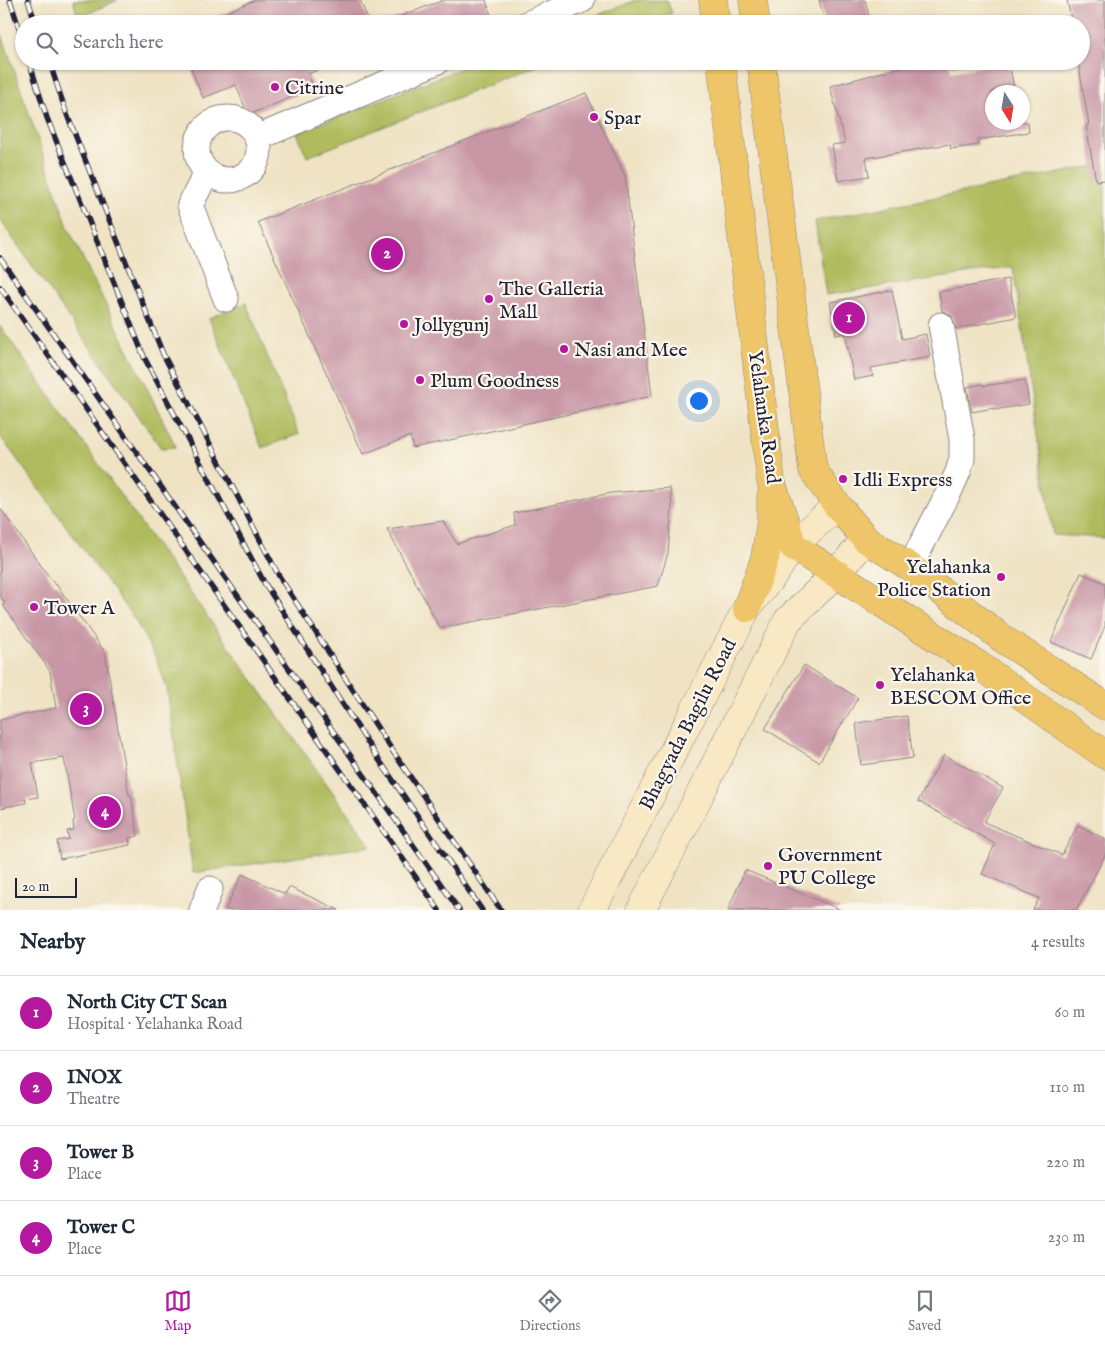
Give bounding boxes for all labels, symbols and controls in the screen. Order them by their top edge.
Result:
search box [15,15,1090,70]
icon: search [33,29,61,57]
text: Search here [73,31,164,55]
place label: Citrine [285,76,344,101]
marker: Citrine [269,81,281,93]
north arrow [985,85,1030,130]
place label: Spar [604,106,642,131]
marker: Spar [588,111,600,123]
pin: 2 [371,235,403,273]
place label: The Galleria Mall [499,277,604,325]
marker: The Galleria Mall [483,293,495,305]
pin: 1 [833,299,865,337]
place label: Jollygunj [412,313,489,338]
marker: Jollygunj [398,318,410,330]
place label: Nasi and Mee [574,338,687,363]
marker: Nasi and Mee [558,343,570,355]
street label: Yelahanka Road [742,349,785,486]
place label: Plum Goodness [430,369,559,394]
marker: Plum Goodness [414,374,426,386]
your location [686,388,712,414]
place label: Idli Express [853,468,952,493]
marker: Idli Express [837,473,849,485]
place label: Yelahanka Police Station [877,555,991,603]
marker: Yelahanka Police Station [995,571,1007,583]
place label: Tower A [44,596,115,621]
marker: Tower A [28,601,40,613]
street label: Bhagyada Bagilu Road [634,634,743,815]
place label: Yelahanka BESCOM Office [890,663,1031,711]
marker: Yelahanka BESCOM Office [874,679,886,691]
pin: 3 [70,690,102,728]
pin: 4 [89,793,121,831]
place label: Government PU College [778,843,883,891]
marker: Government PU College [762,860,774,872]
scale bar [15,875,78,898]
text: 20 m [22,878,49,896]
text: Nearby [20,929,85,956]
text: 4 results [1031,933,1085,953]
text: North City CT Scan [67,991,227,1015]
text: 1 [33,1003,39,1023]
text: 60 m [1055,1003,1085,1023]
text: Hospital · Yelahanka Road [67,1015,243,1035]
text: INOX [67,1066,122,1090]
text: 2 [32,1078,40,1098]
text: 110 m [1049,1078,1085,1098]
text: Theatre [67,1090,120,1110]
text: Tower B [67,1141,134,1165]
text: 3 [33,1153,39,1173]
text: 220 m [1046,1153,1085,1173]
text: Place [67,1165,102,1185]
text: Tower C [67,1216,135,1240]
text: 4 [32,1228,40,1248]
text: 230 m [1048,1228,1085,1248]
text: Place [67,1240,102,1260]
tab: Map [164,1287,192,1335]
tab: Directions [519,1287,580,1335]
tab: Saved [908,1287,941,1335]

